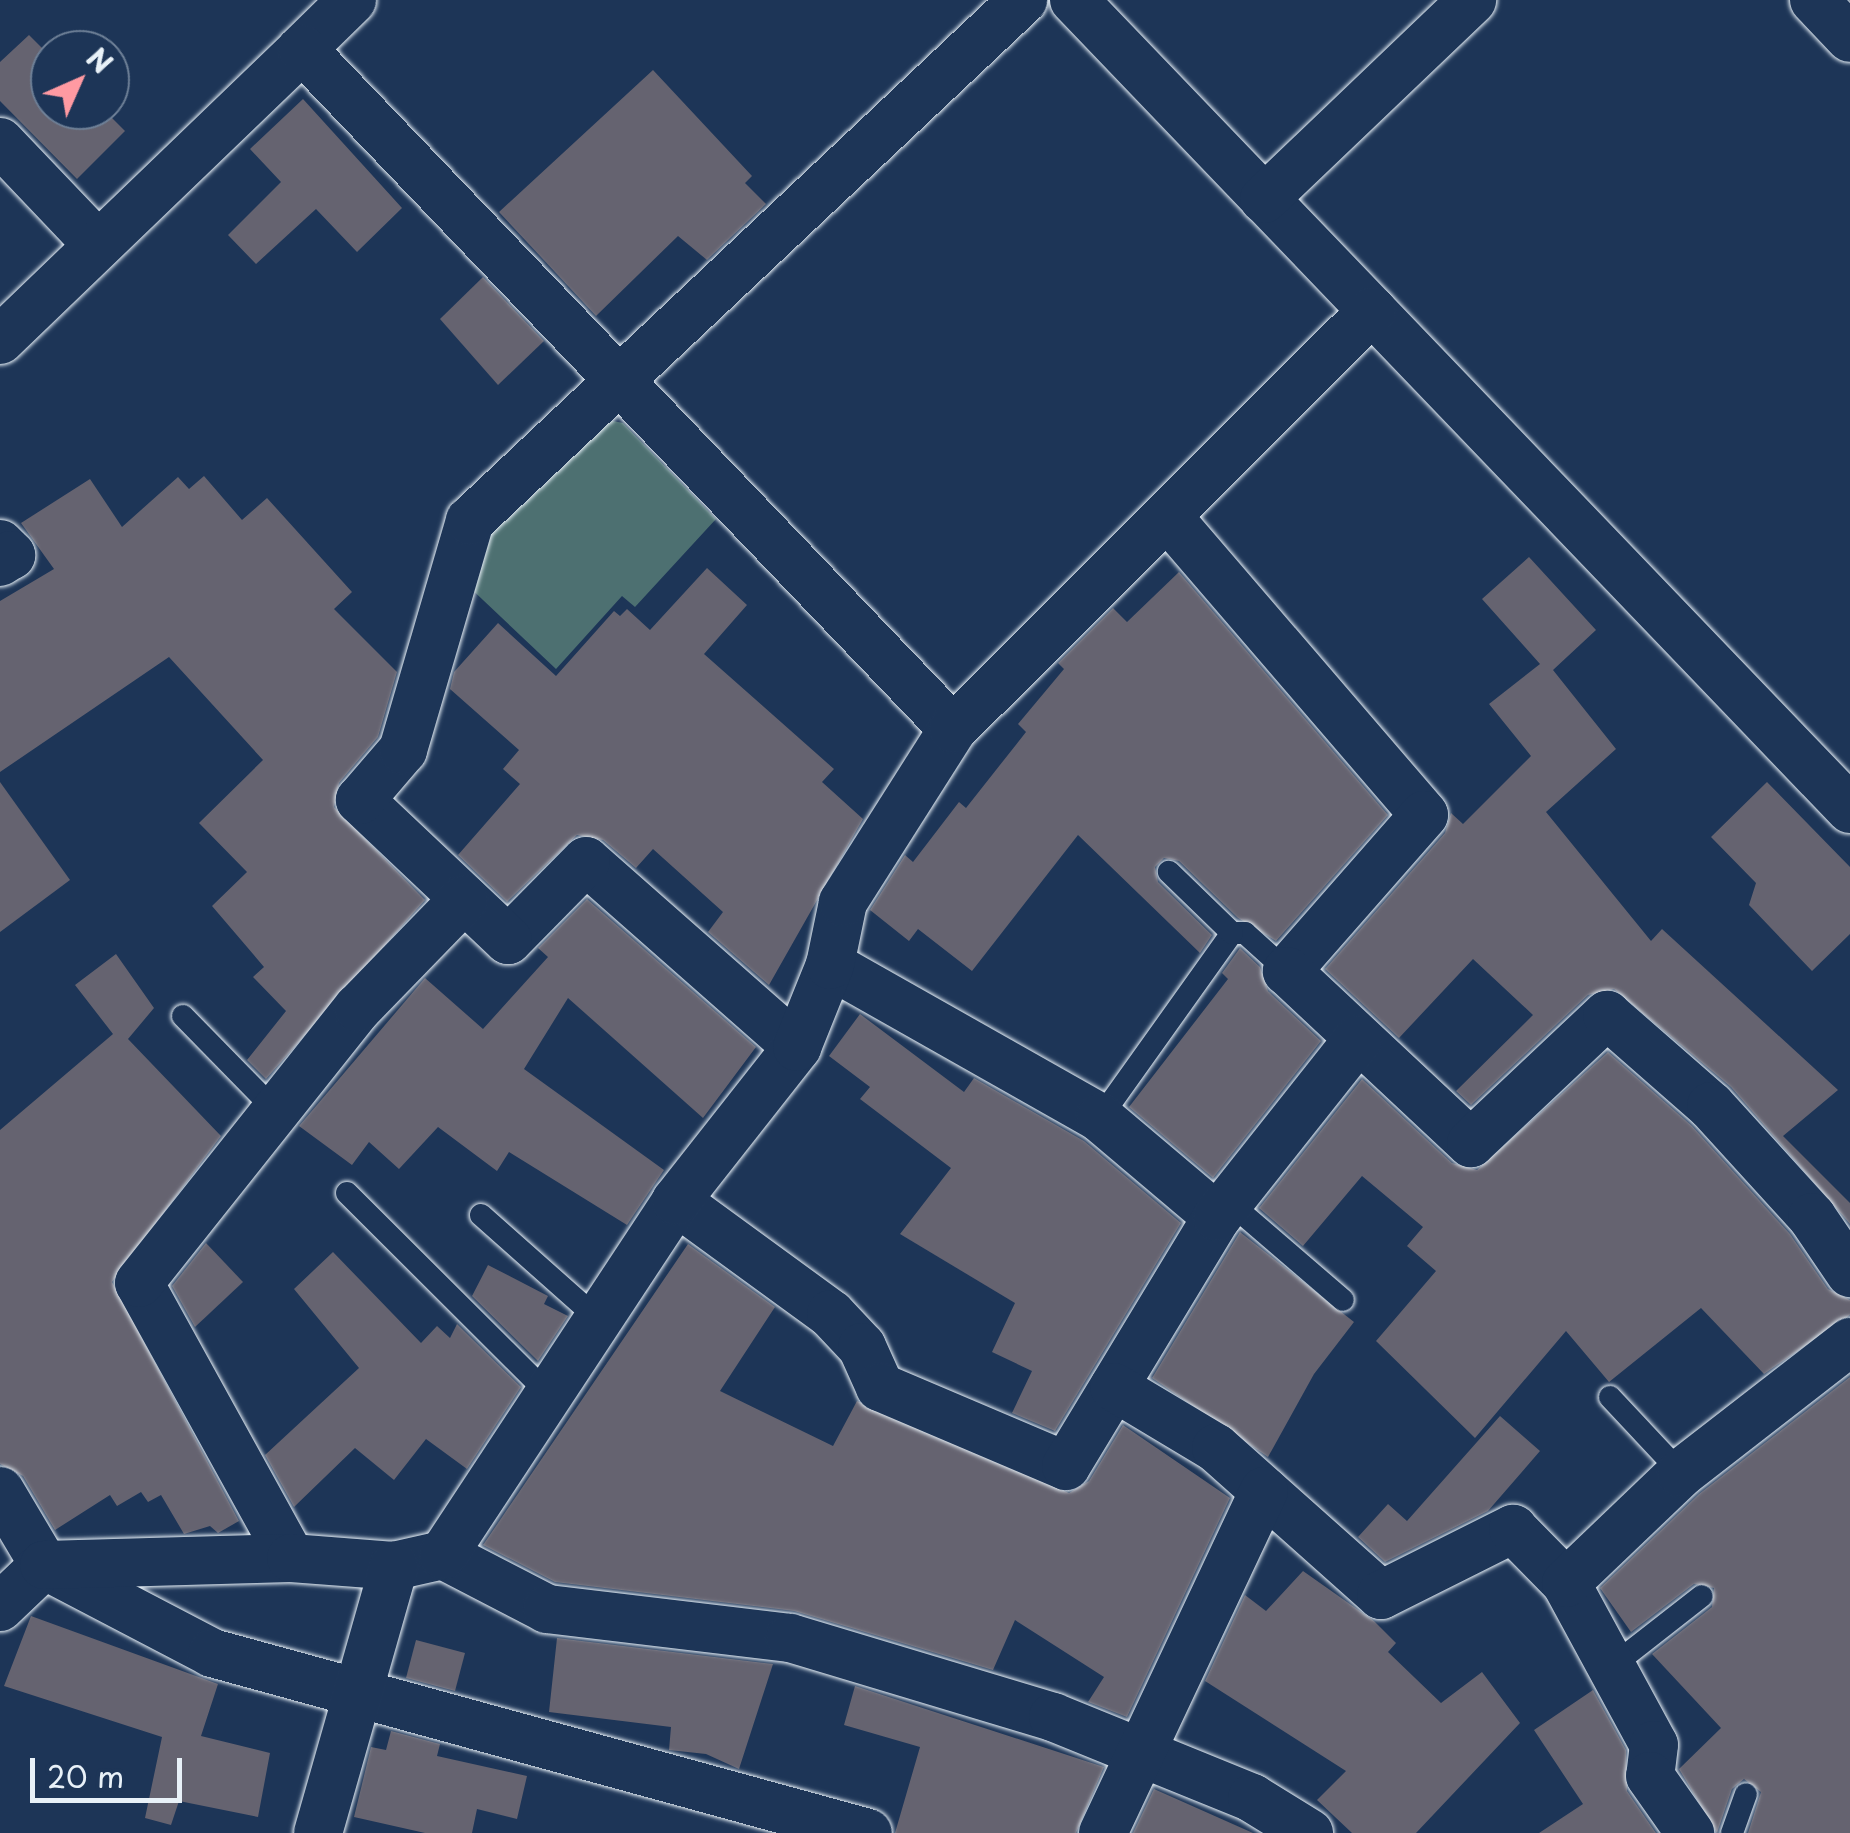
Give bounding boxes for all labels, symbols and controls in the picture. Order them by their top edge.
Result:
north arrow [30,30,130,130]
text: N [77,37,123,83]
scale bar [35,1738,188,1800]
text: 20 m [47,1753,124,1798]

